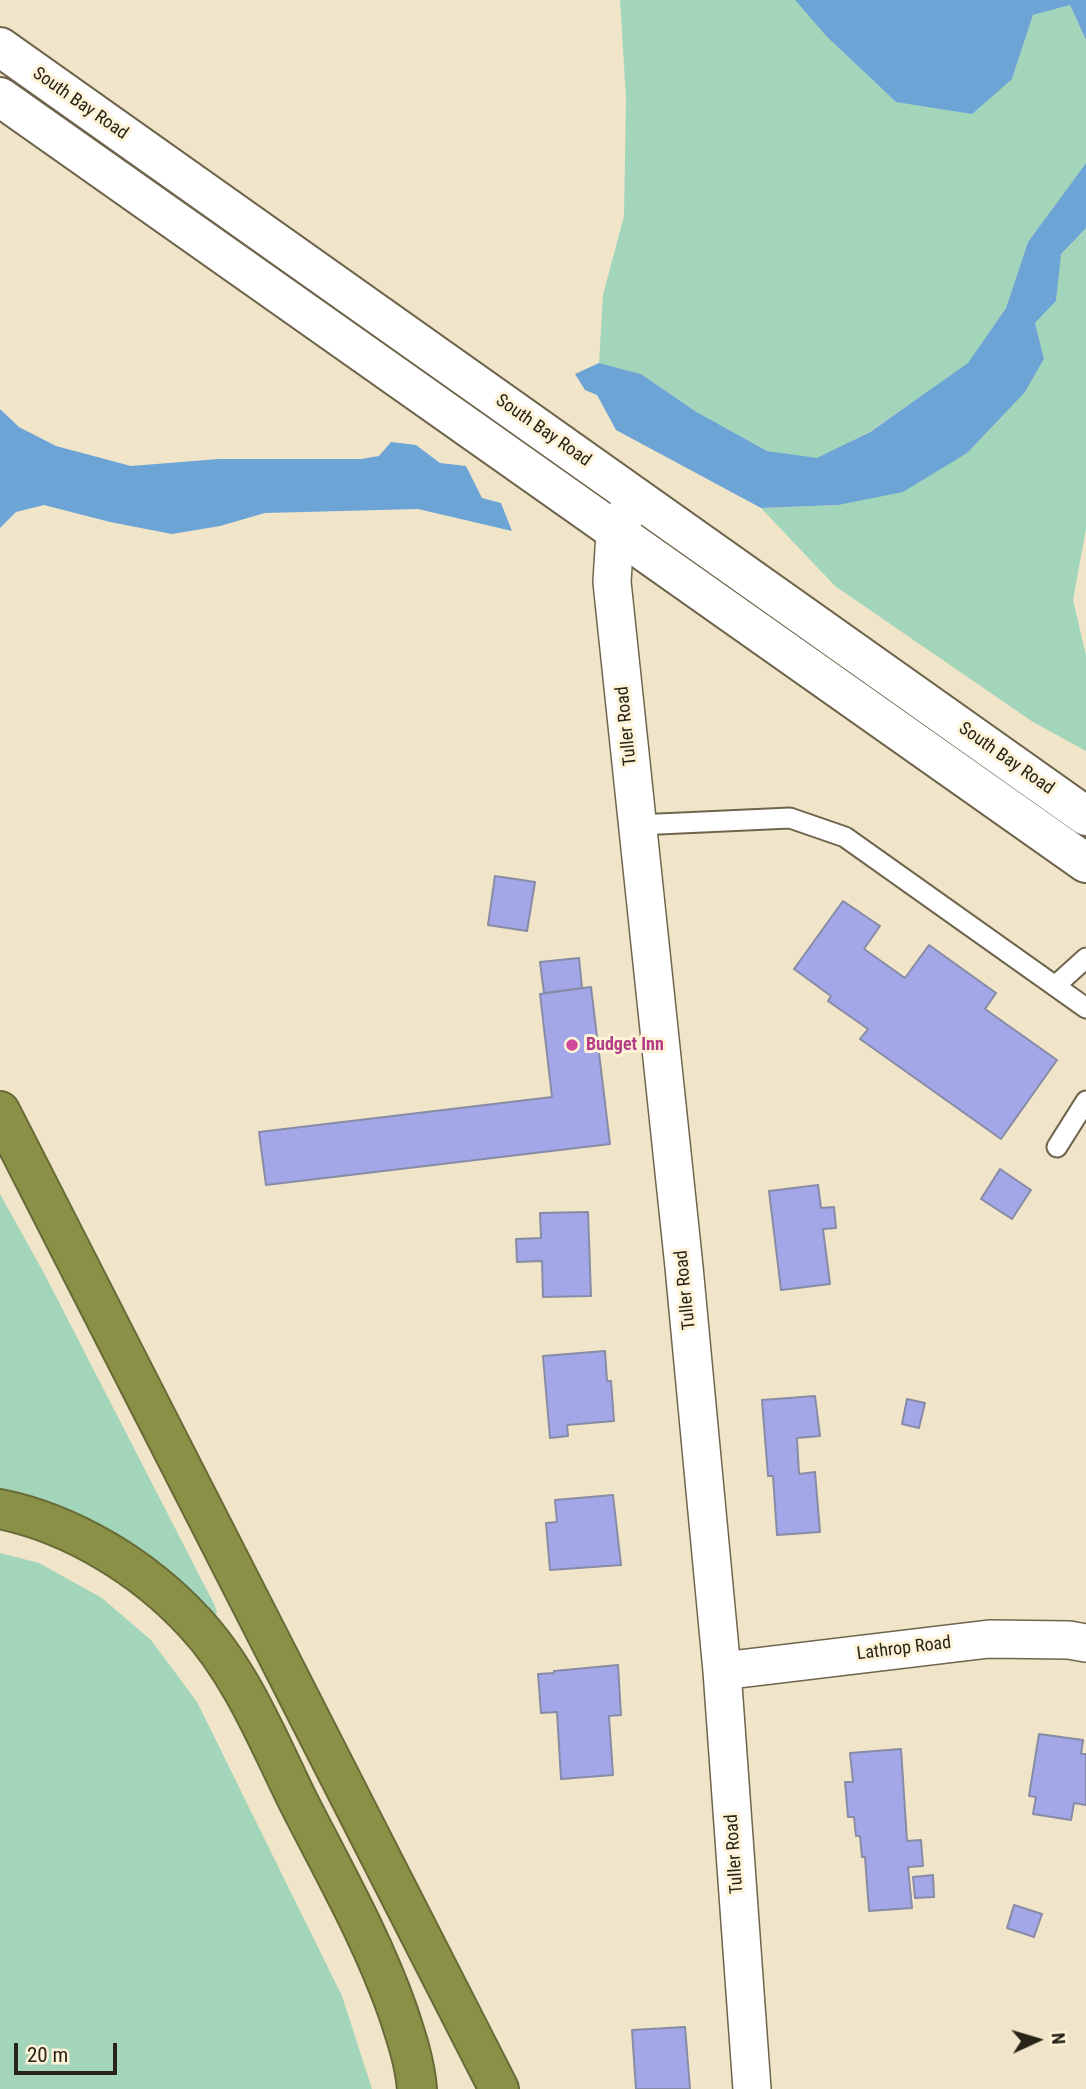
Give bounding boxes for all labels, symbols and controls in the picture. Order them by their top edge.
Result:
street label: South Bay Road [28,63,132,145]
street label: South Bay Road [491,390,595,472]
street label: Tuller Road [612,685,642,767]
street label: South Bay Road [954,718,1058,800]
place label: Budget Inn [586,1034,664,1056]
marker: Budget Inn [564,1037,580,1053]
street label: Tuller Road [671,1249,701,1331]
street label: Lathrop Road [856,1633,952,1665]
street label: Tuller Road [721,1813,749,1895]
north arrow [1002,2005,1072,2075]
scale bar [18,2030,121,2074]
text: N [1047,2032,1070,2045]
text: 20 m [27,2043,68,2067]

